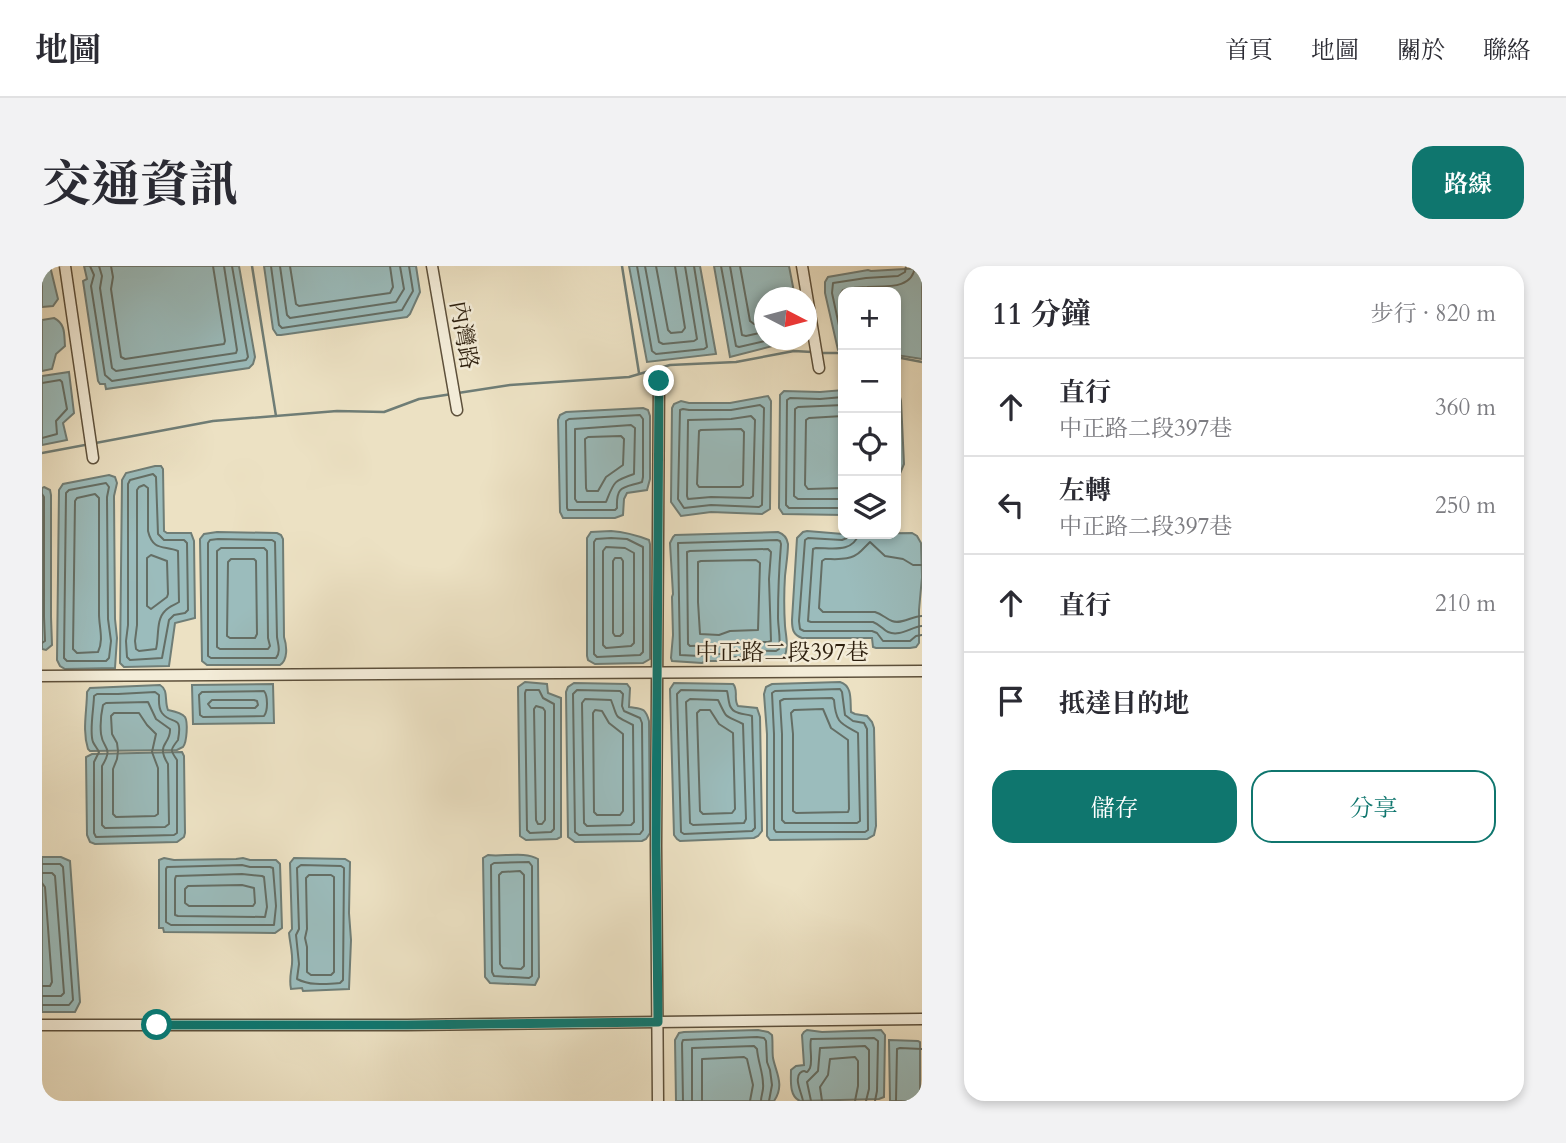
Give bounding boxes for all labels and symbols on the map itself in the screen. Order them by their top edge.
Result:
north arrow [754,287,817,350]
street label: 內灣路 [443,298,485,372]
route end [643,365,674,396]
street label: 中正路二段397巷 [695,637,869,668]
route start [141,1009,172,1040]

